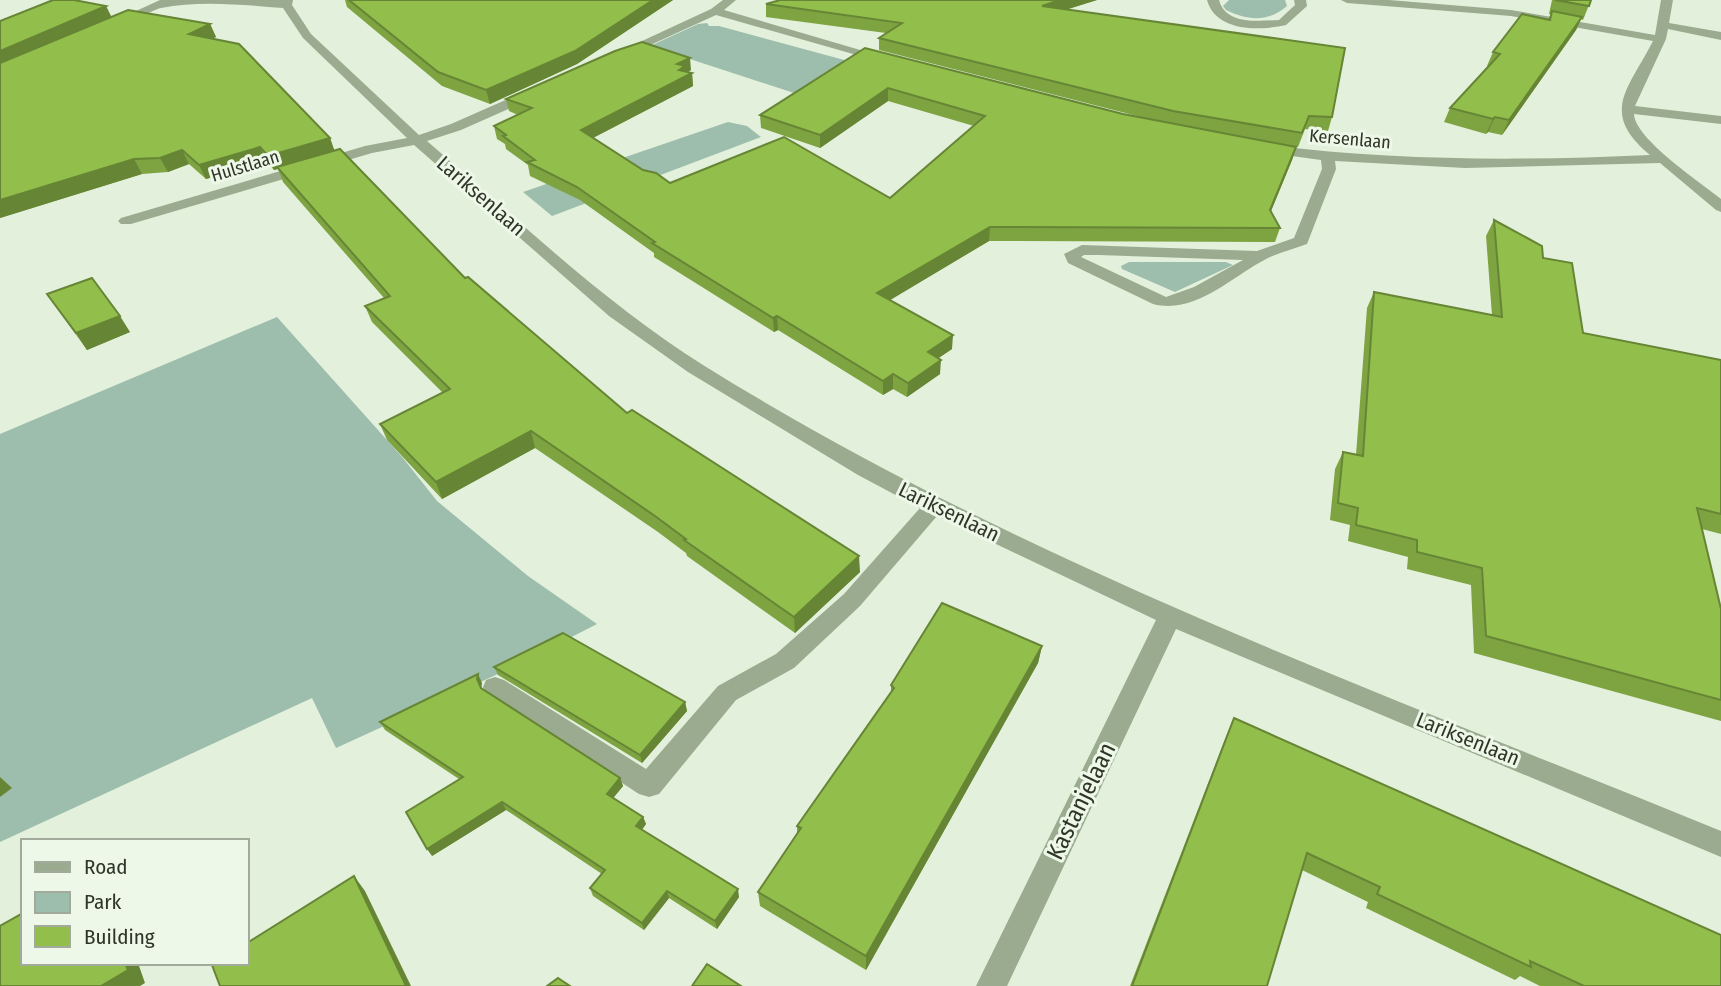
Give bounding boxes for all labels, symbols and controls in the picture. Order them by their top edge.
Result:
street label: Kersenlaan [1308,124,1392,154]
street label: Hulstlaan [208,145,282,187]
street label: Lariksenlaan [431,150,531,242]
street label: Lariksenlaan [894,476,1004,548]
street label: Lariksenlaan [1413,707,1523,771]
street label: Kastanjelaan [1041,738,1121,864]
legend [21,839,248,965]
text: Road [84,854,128,880]
text: Park [84,889,122,915]
text: Building [84,924,155,950]

